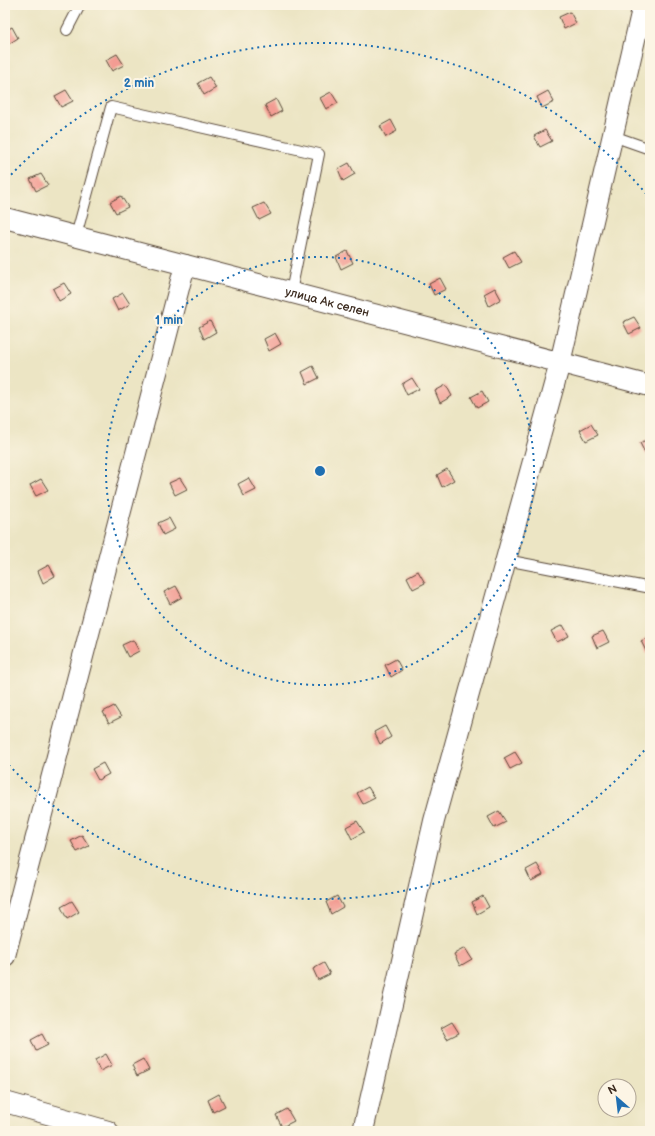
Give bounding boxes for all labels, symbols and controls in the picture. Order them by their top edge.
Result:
text: 2 min [124,76,154,91]
street label: улица Ак селен [283,284,371,321]
text: 1 min [155,313,183,328]
centre of rings [313,464,327,478]
north arrow [597,1078,637,1118]
text: N [606,1082,619,1097]

